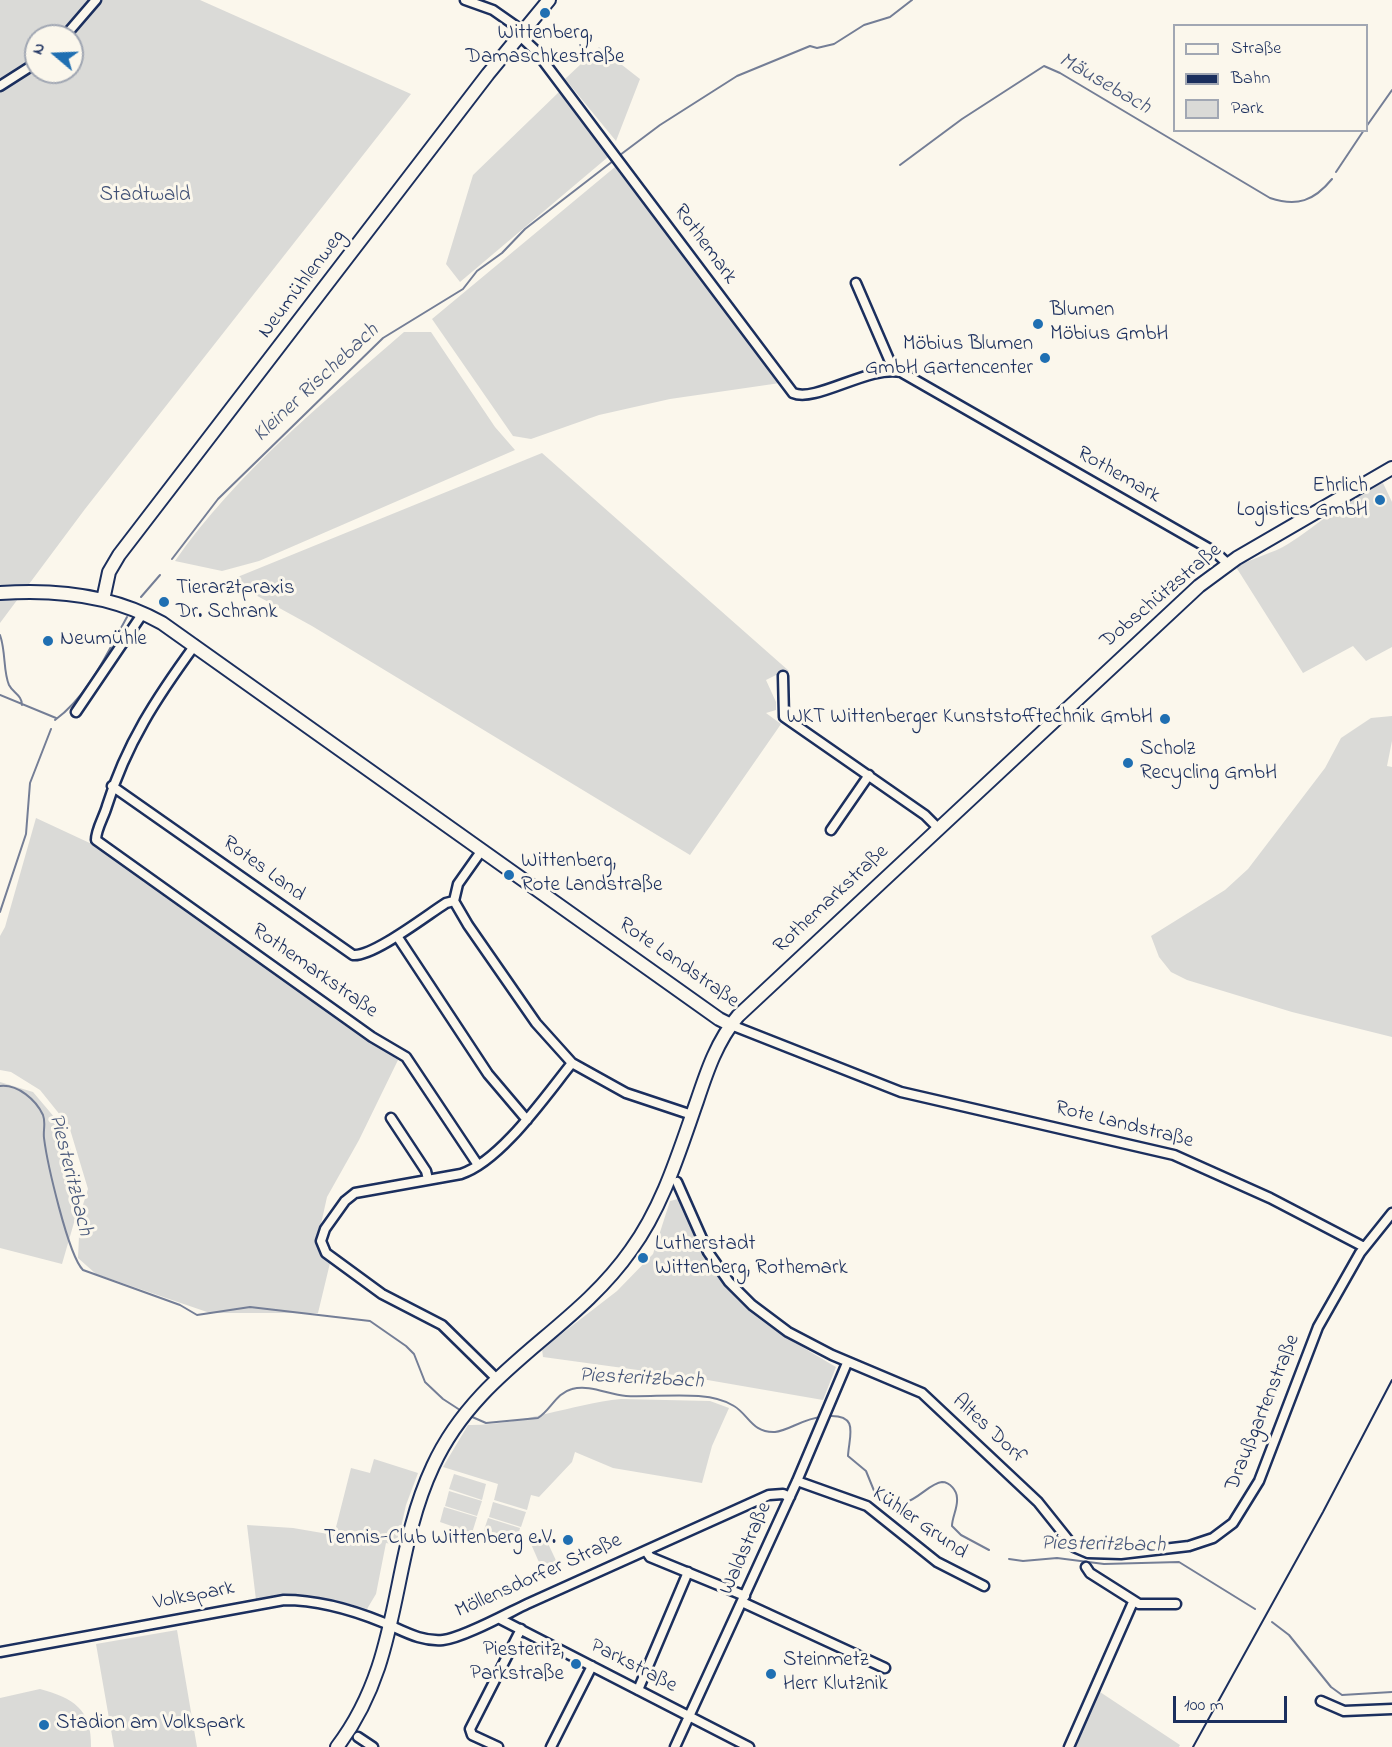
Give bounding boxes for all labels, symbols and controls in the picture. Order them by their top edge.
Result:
marker: Wittenberg, Damaschkestraße [538,6,552,20]
place label: Wittenberg, Damaschkestraße [466,22,624,72]
north arrow [24,24,84,84]
legend [1173,24,1368,132]
text: Straße [1231,36,1281,62]
text: N [26,40,52,58]
water label: Mäusebach [1053,48,1155,122]
text: Bahn [1231,66,1270,92]
text: Park [1231,96,1264,122]
park label: Stadtwald [99,184,191,210]
street label: Rothemark [667,200,741,290]
street label: Neumühlenweg [254,226,352,344]
place label: Blumen Möbius GmbH [1050,299,1169,349]
marker: Blumen Möbius GmbH [1031,317,1045,331]
water label: Kleiner Rischebach [249,319,385,449]
place label: Möbius Blumen GmbH Gartencenter [865,333,1033,383]
marker: Möbius Blumen GmbH Gartencenter [1038,351,1052,365]
street label: Rothemark [1072,442,1164,510]
place label: Ehrlich Logistics GmbH [1237,475,1368,525]
marker: Ehrlich Logistics GmbH [1373,493,1387,507]
street label: Dobschützstraße [1096,539,1228,655]
place label: Tierarztpraxis Dr. Schrank [176,577,295,627]
marker: Tierarztpraxis Dr. Schrank [157,595,171,609]
place label: Neumühle [60,628,147,654]
marker: Neumühle [41,634,55,648]
place label: WKT Wittenberger Kunststofftechnik GmbH [786,706,1153,732]
marker: WKT Wittenberger Kunststofftechnik GmbH [1158,712,1172,726]
place label: Scholz Recycling GmbH [1140,738,1277,788]
marker: Scholz Recycling GmbH [1121,756,1135,770]
street label: Rotes Land [217,832,309,908]
street label: Rothemarkstraße [769,840,895,960]
place label: Wittenberg, Rote Landstraße [521,850,662,900]
marker: Wittenberg, Rote Landstraße [502,868,516,882]
street label: Rote Landstraße [613,913,743,1015]
street label: Rothemarkstraße [246,919,382,1025]
street label: Rote Landstraße [1052,1097,1196,1155]
water label: Piesteritzbach [41,1111,97,1239]
place label: Lutherstadt Wittenberg, Rothemark [655,1233,848,1283]
marker: Lutherstadt Wittenberg, Rothemark [636,1251,650,1265]
street label: Draußgartenstraße [1221,1331,1307,1495]
water label: Piesteritzbach [578,1364,704,1396]
street label: Altes Dorf [946,1390,1030,1470]
street label: Kühler Grund [866,1482,972,1566]
street label: Waldstraße [715,1499,779,1599]
place label: Tennis-Club Wittenberg e.V. [324,1527,556,1553]
street label: Möllensdorfer Straße [452,1529,626,1625]
water label: Piesteritzbach [1040,1532,1166,1560]
marker: Tennis-Club Wittenberg e.V. [561,1533,575,1547]
street label: Volkspark [151,1577,237,1617]
street label: Parkstraße [585,1634,681,1700]
place label: Piesteritz, Parkstraße [470,1639,564,1689]
place label: Steinmetz Herr Klutznik [783,1649,888,1699]
marker: Piesteritz, Parkstraße [569,1657,583,1671]
marker: Steinmetz Herr Klutznik [764,1667,778,1681]
scale bar [1176,1684,1290,1722]
text: 100 m [1184,1693,1224,1719]
place label: Stadion am Volkspark [56,1712,245,1738]
marker: Stadion am Volkspark [37,1718,51,1732]

